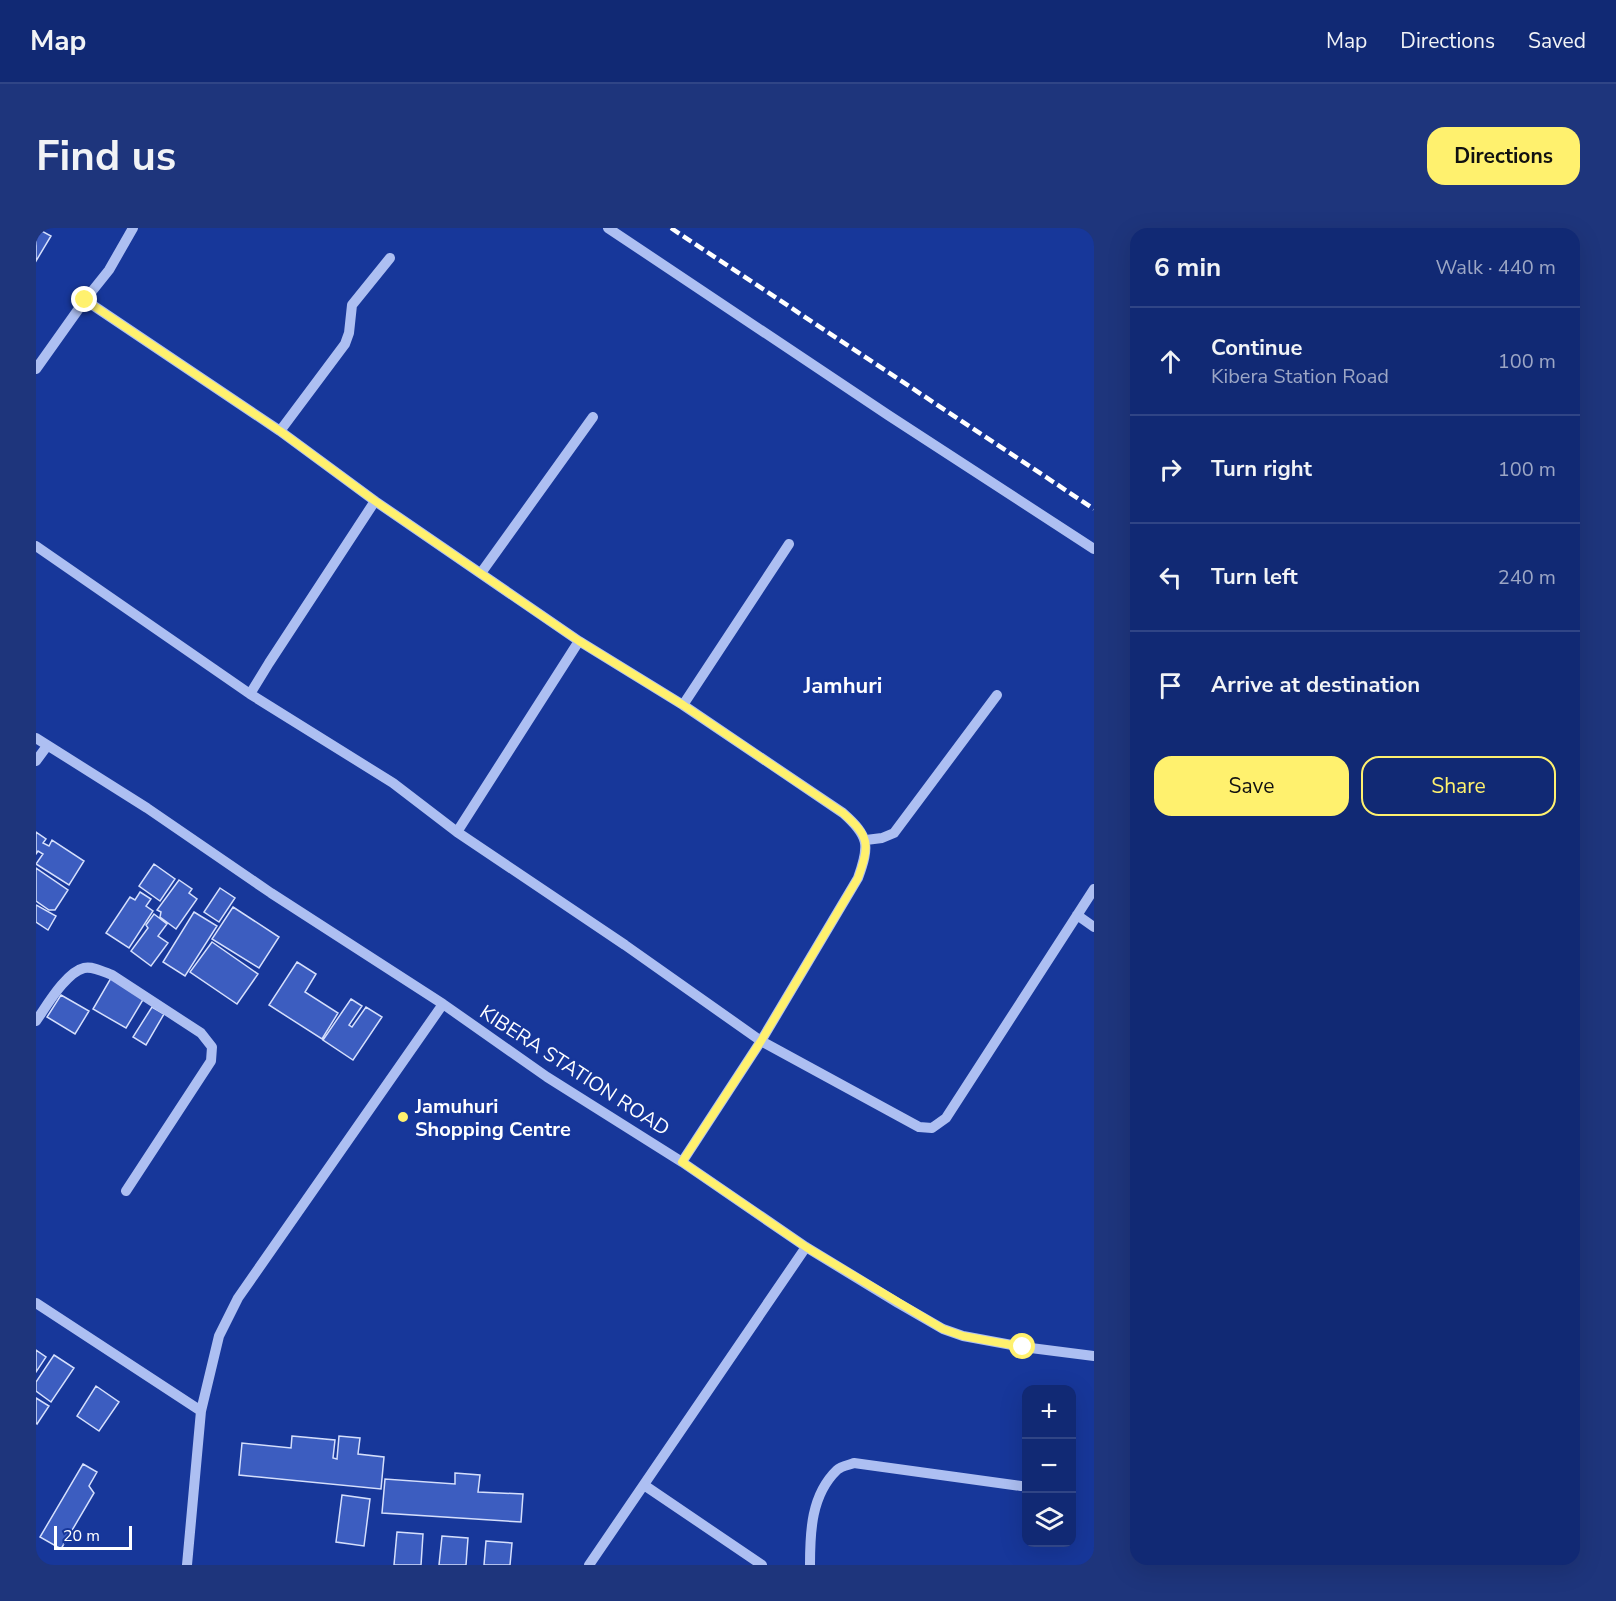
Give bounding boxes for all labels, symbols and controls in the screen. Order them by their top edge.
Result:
text: Map [30,22,86,60]
text: Map [1326,27,1367,55]
text: Directions [1400,27,1495,55]
text: Saved [1528,27,1586,55]
button: Directions [1427,127,1580,185]
text: Find us [36,128,176,185]
text: 6 min [1154,250,1221,285]
text: Walk · 440 m [1436,254,1556,281]
route end [71,286,97,312]
text: Continue [1211,333,1302,363]
icon: ahead [1154,345,1187,378]
text: 100 m [1498,348,1556,375]
text: Kibera Station Road [1211,363,1389,390]
icon: right [1154,453,1187,486]
text: Turn right [1211,454,1312,484]
text: 100 m [1498,456,1556,483]
icon: left [1154,561,1187,594]
text: Turn left [1211,562,1298,592]
text: 240 m [1498,564,1556,591]
icon: arrive [1154,669,1187,702]
text: Arrive at destination [1211,670,1420,700]
district label: Jamhuri [803,671,882,701]
button: Save [1154,756,1349,816]
button: Share [1361,756,1556,816]
street label: KIBERA STATION ROAD [475,999,675,1142]
place label: Jamuhuri Shopping Centre [414,1093,571,1143]
marker: Jamuhuri Shopping Centre [396,1110,410,1124]
route start [1009,1333,1035,1359]
map controls [1022,1385,1076,1547]
button: + [1022,1385,1076,1439]
button: − [1022,1439,1076,1493]
button: layers [1022,1493,1076,1547]
scale bar [54,1523,132,1550]
text: 20 m [63,1525,100,1547]

